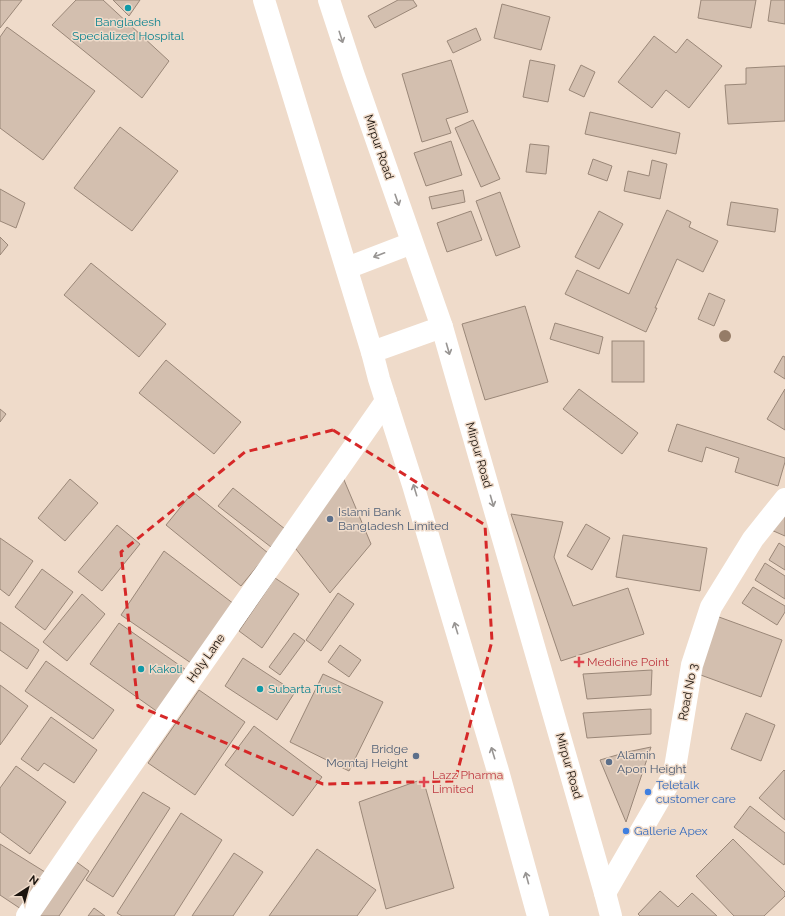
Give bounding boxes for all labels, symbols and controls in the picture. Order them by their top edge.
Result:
marker: Bangladesh Specialized Hospital [123,3,133,13]
place label: Bangladesh Specialized Hospital [72,15,185,43]
one-way arrow [338,30,345,43]
street label: Mirpur Road [361,113,397,181]
one-way arrow [394,193,401,206]
one-way arrow [374,252,386,260]
one-way arrow [445,342,452,355]
street label: Mirpur Road [463,421,495,489]
one-way arrow [411,484,418,497]
one-way arrow [489,494,496,507]
place label: Islami Bank Bangladesh Limited [338,505,449,533]
marker: Islami Bank Bangladesh Limited [325,514,335,524]
one-way arrow [452,622,459,635]
street label: Holy Lane [184,631,228,685]
place label: Medicine Point [587,655,669,669]
marker: Medicine Point [574,657,584,667]
place label: Kakoli [149,662,182,676]
street label: Road No 3 [676,662,700,722]
marker: Kakoli [136,664,146,674]
place label: Subarta Trust [268,682,341,696]
marker: Subarta Trust [255,684,265,694]
street label: Mirpur Road [553,732,585,800]
place label: Bridge Momtaj Height [326,742,408,770]
one-way arrow [489,747,496,760]
place label: Alamin Apon Height [617,748,687,776]
marker: Bridge Momtaj Height [411,751,421,761]
marker: Alamin Apon Height [604,757,614,767]
place label: Lazz Pharma Limited [432,768,503,796]
marker: Lazz Pharma Limited [419,777,429,787]
place label: Teletalk customer care [656,778,736,806]
marker: Teletalk customer care [643,787,653,797]
place label: Gallerie Apex [634,824,708,838]
marker: Gallerie Apex [621,826,631,836]
north arrow [8,868,48,908]
one-way arrow [523,872,531,885]
text: N [26,873,41,888]

